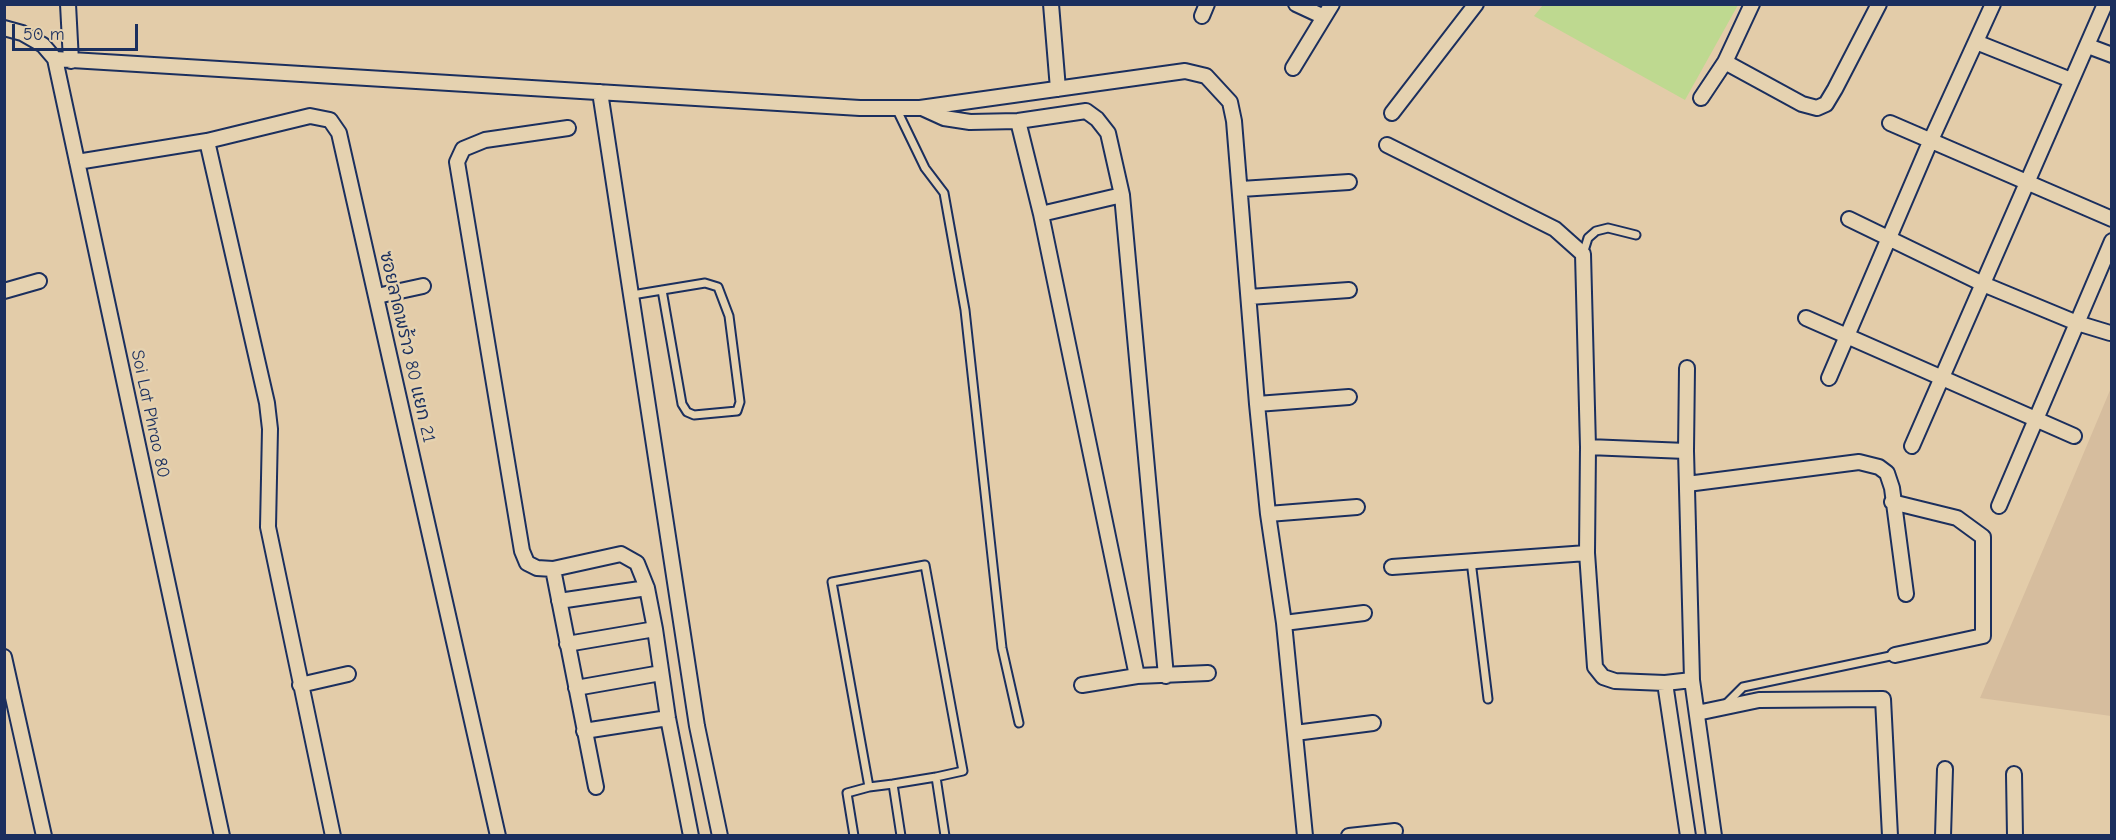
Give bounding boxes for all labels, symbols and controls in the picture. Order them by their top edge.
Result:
scale bar [15,12,141,50]
text: 50 m [23,24,65,45]
street label: ซอยลาดพร้าว 80 แยก 21 [374,249,440,445]
street label: Soi Lat Phrao 80 [126,348,174,480]

